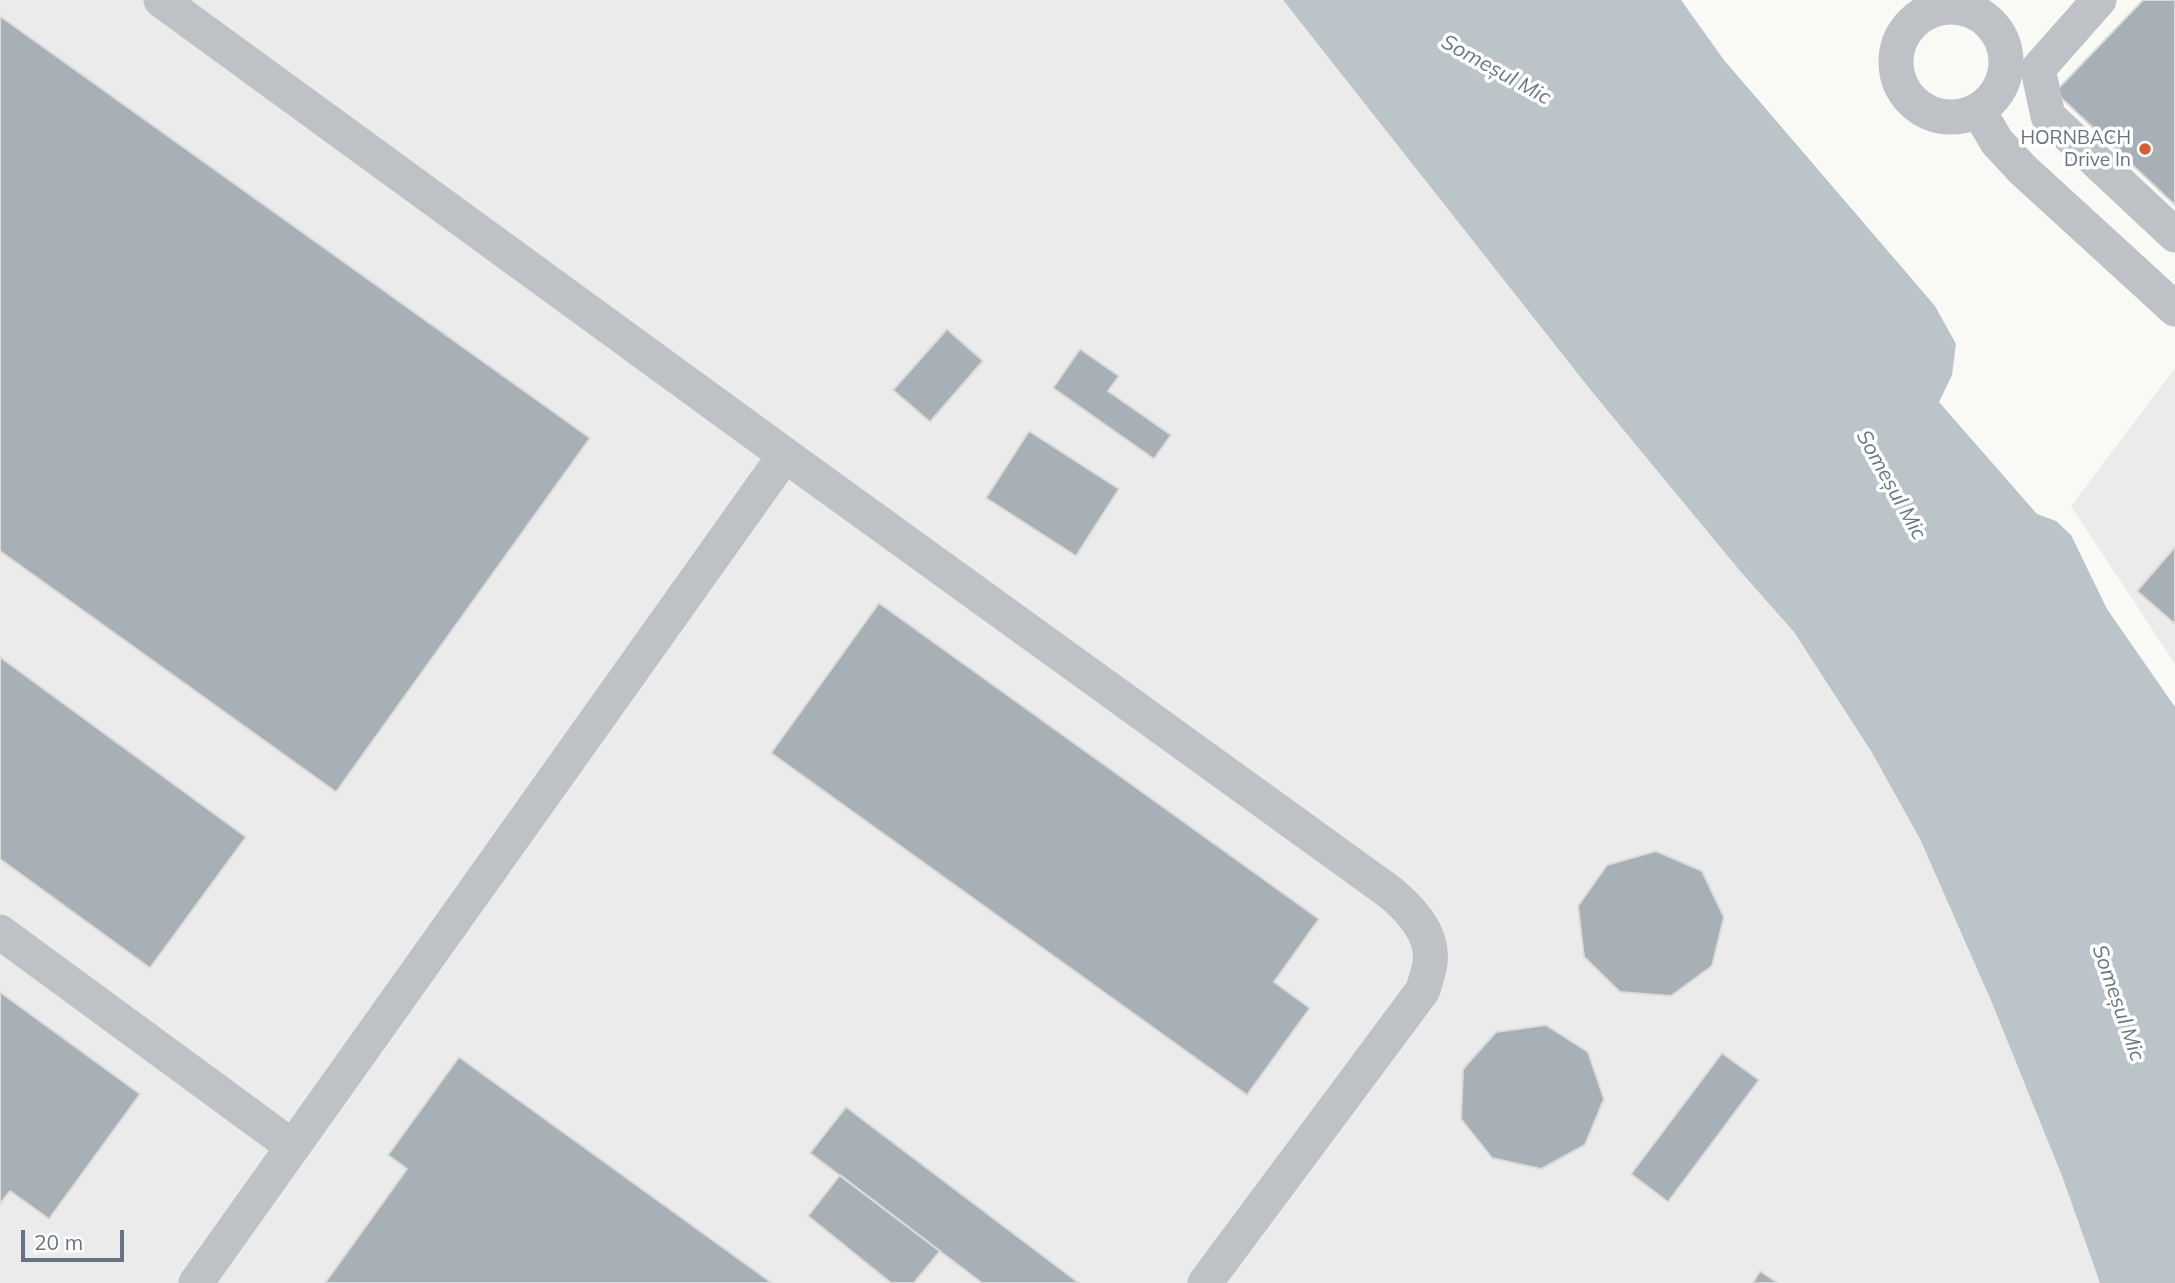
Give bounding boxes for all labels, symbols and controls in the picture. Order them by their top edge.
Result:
water label: Someșul Mic [1437,30,1555,110]
place label: HORNBACH Drive In [2020,127,2131,171]
marker: HORNBACH Drive In [2137,141,2153,157]
water label: Someșul Mic [1851,426,1931,544]
water label: Someșul Mic [2086,942,2150,1064]
scale bar [24,1216,128,1260]
text: 20 m [34,1229,83,1255]

